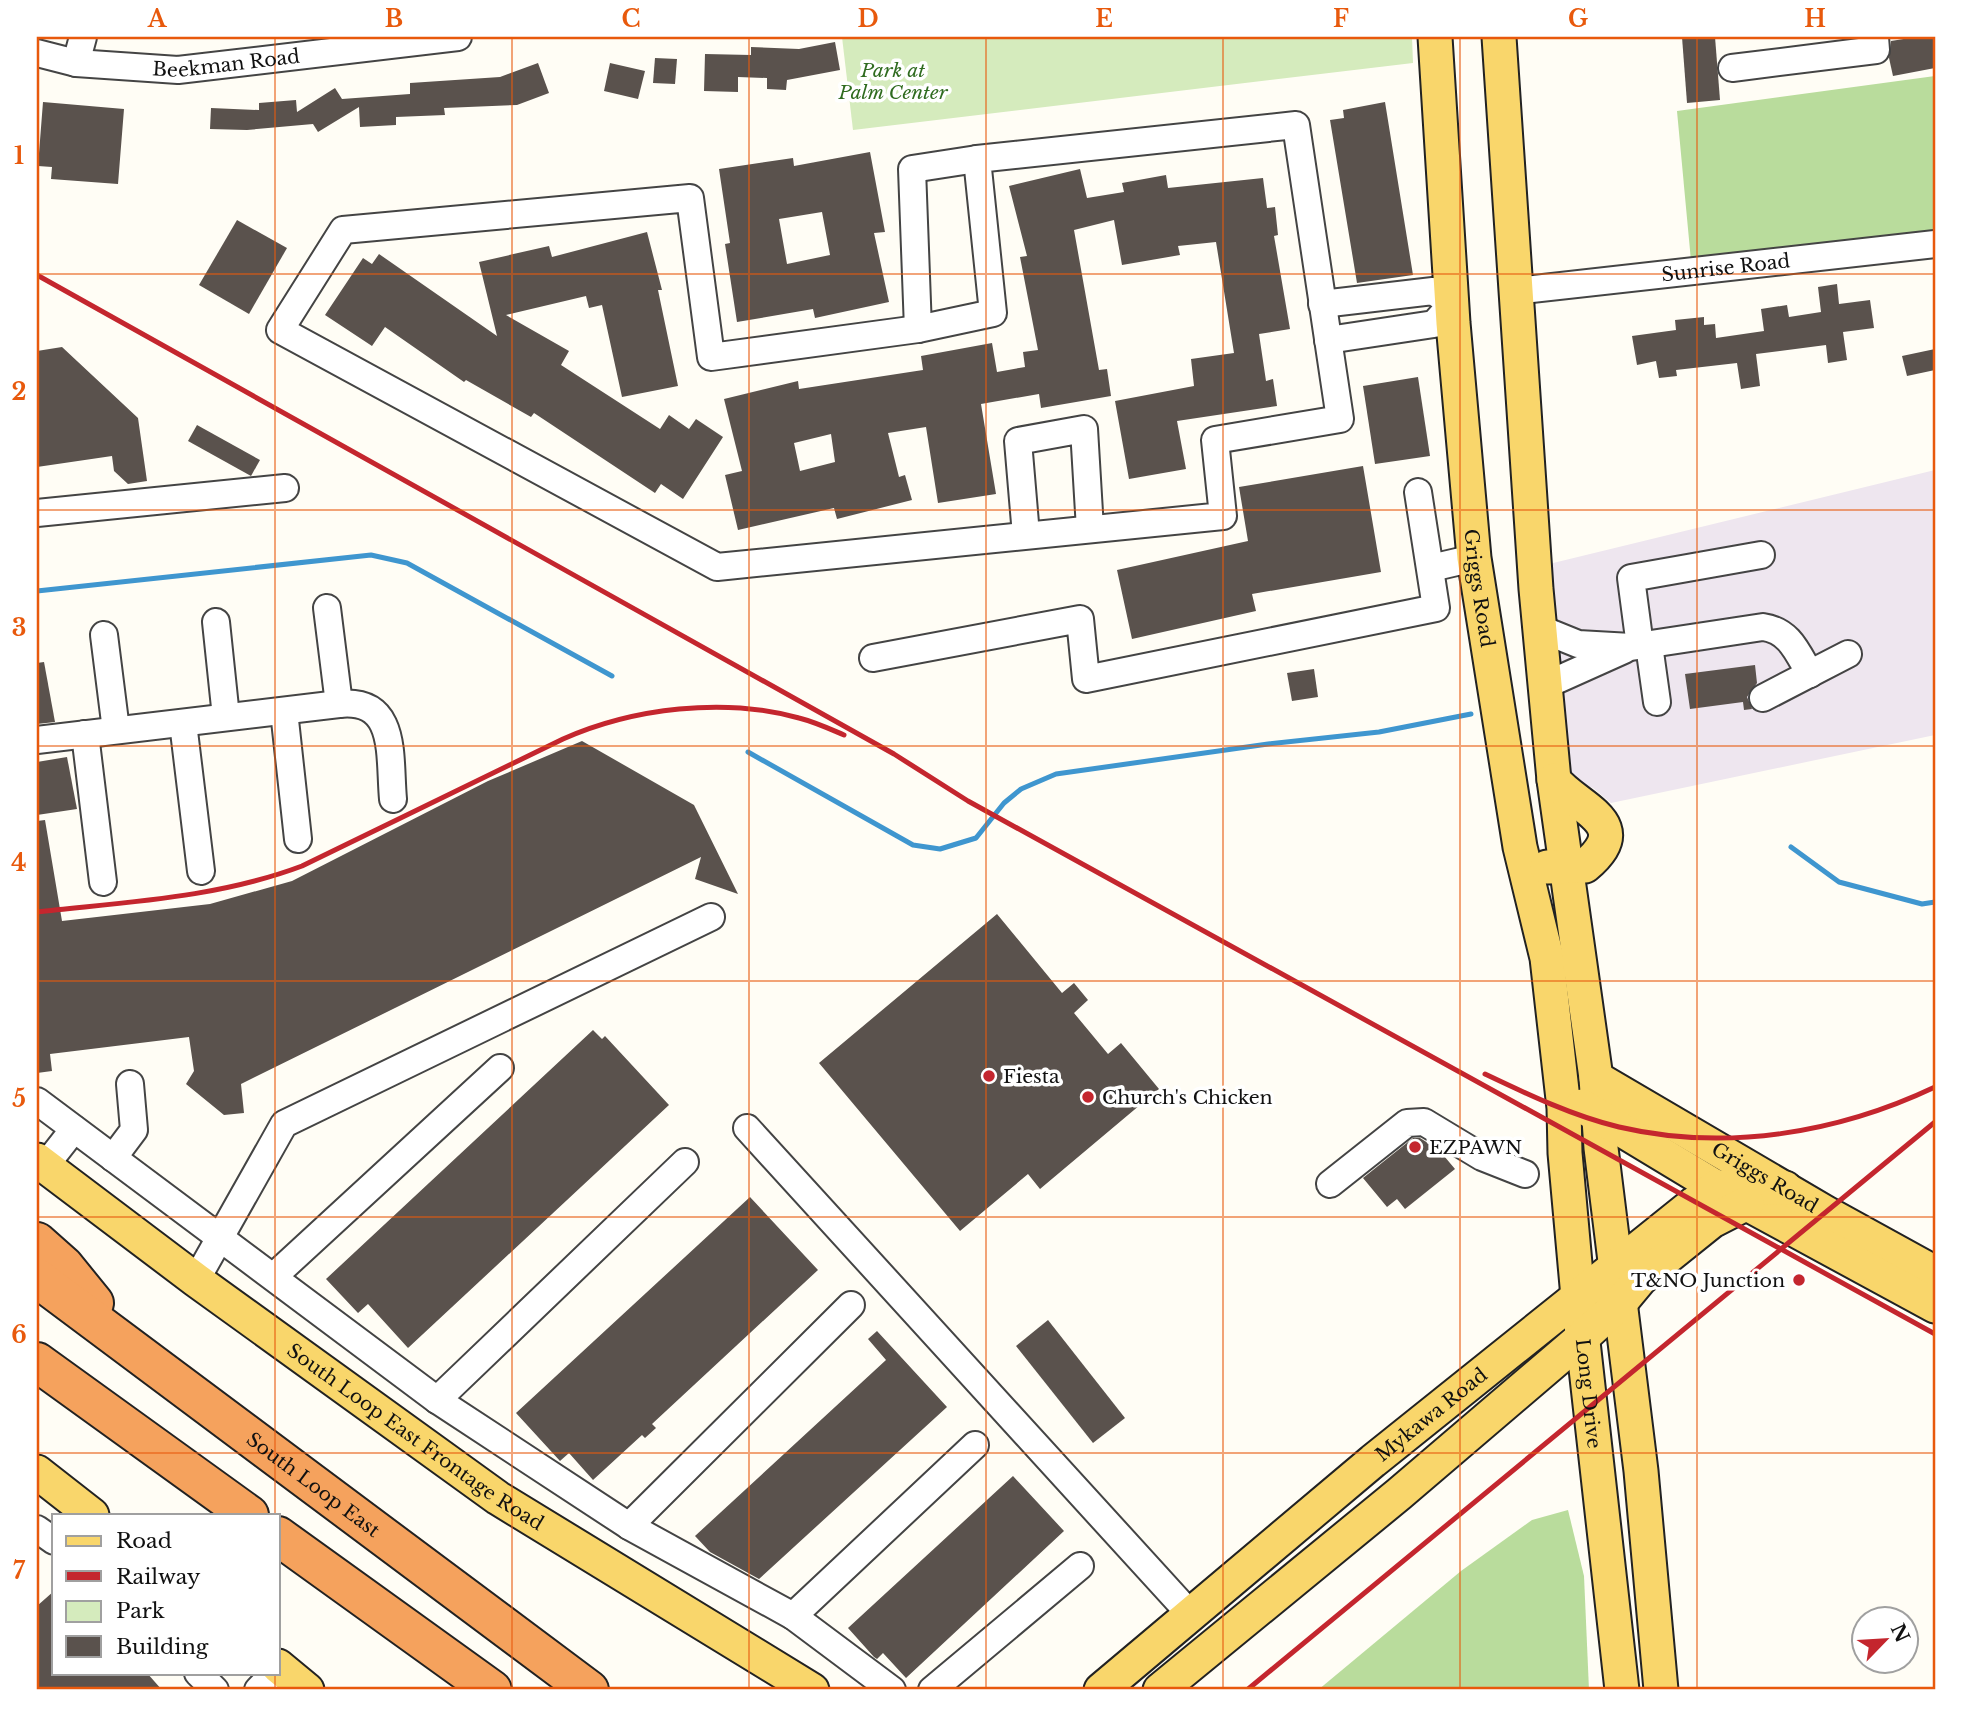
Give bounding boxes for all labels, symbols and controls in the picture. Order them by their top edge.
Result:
text: A [147,5,168,33]
text: B [385,5,403,33]
text: C [622,5,640,33]
text: D [857,5,879,33]
text: E [1095,5,1113,33]
text: F [1333,5,1349,33]
text: G [1568,5,1588,33]
text: H [1804,5,1826,33]
street label: Beekman Road [152,44,301,81]
park label: Park at Palm Center [838,59,949,104]
text: 1 [14,142,24,170]
street label: Sunrise Road [1660,249,1791,286]
text: 2 [12,378,26,406]
street label: Griggs Road [1460,528,1500,649]
text: 3 [12,614,26,642]
text: 4 [11,849,27,877]
place label: Fiesta [1003,1065,1060,1088]
marker: Fiesta [981,1068,997,1084]
text: 5 [12,1085,26,1113]
place label: Church's Chicken [1102,1086,1273,1109]
marker: Church's Chicken [1080,1089,1096,1105]
place label: EZPAWN [1429,1136,1522,1159]
street label: Griggs Road [1708,1137,1823,1217]
marker: EZPAWN [1407,1139,1423,1155]
place label: T&NO Junction [1631,1269,1785,1292]
marker: T&NO Junction [1791,1272,1807,1288]
text: 6 [11,1321,27,1349]
street label: Long Drive [1571,1337,1606,1450]
street label: South Loop East Frontage Road [284,1338,550,1534]
street label: Mykawa Road [1371,1363,1492,1466]
street label: South Loop East [242,1427,384,1541]
legend [52,1514,280,1674]
text: Road [116,1528,172,1554]
text: 7 [13,1557,26,1585]
text: Railway [116,1564,201,1590]
text: Park [116,1598,165,1624]
north arrow [1850,1604,1920,1674]
text: N [1886,1620,1914,1646]
text: Building [116,1634,209,1660]

